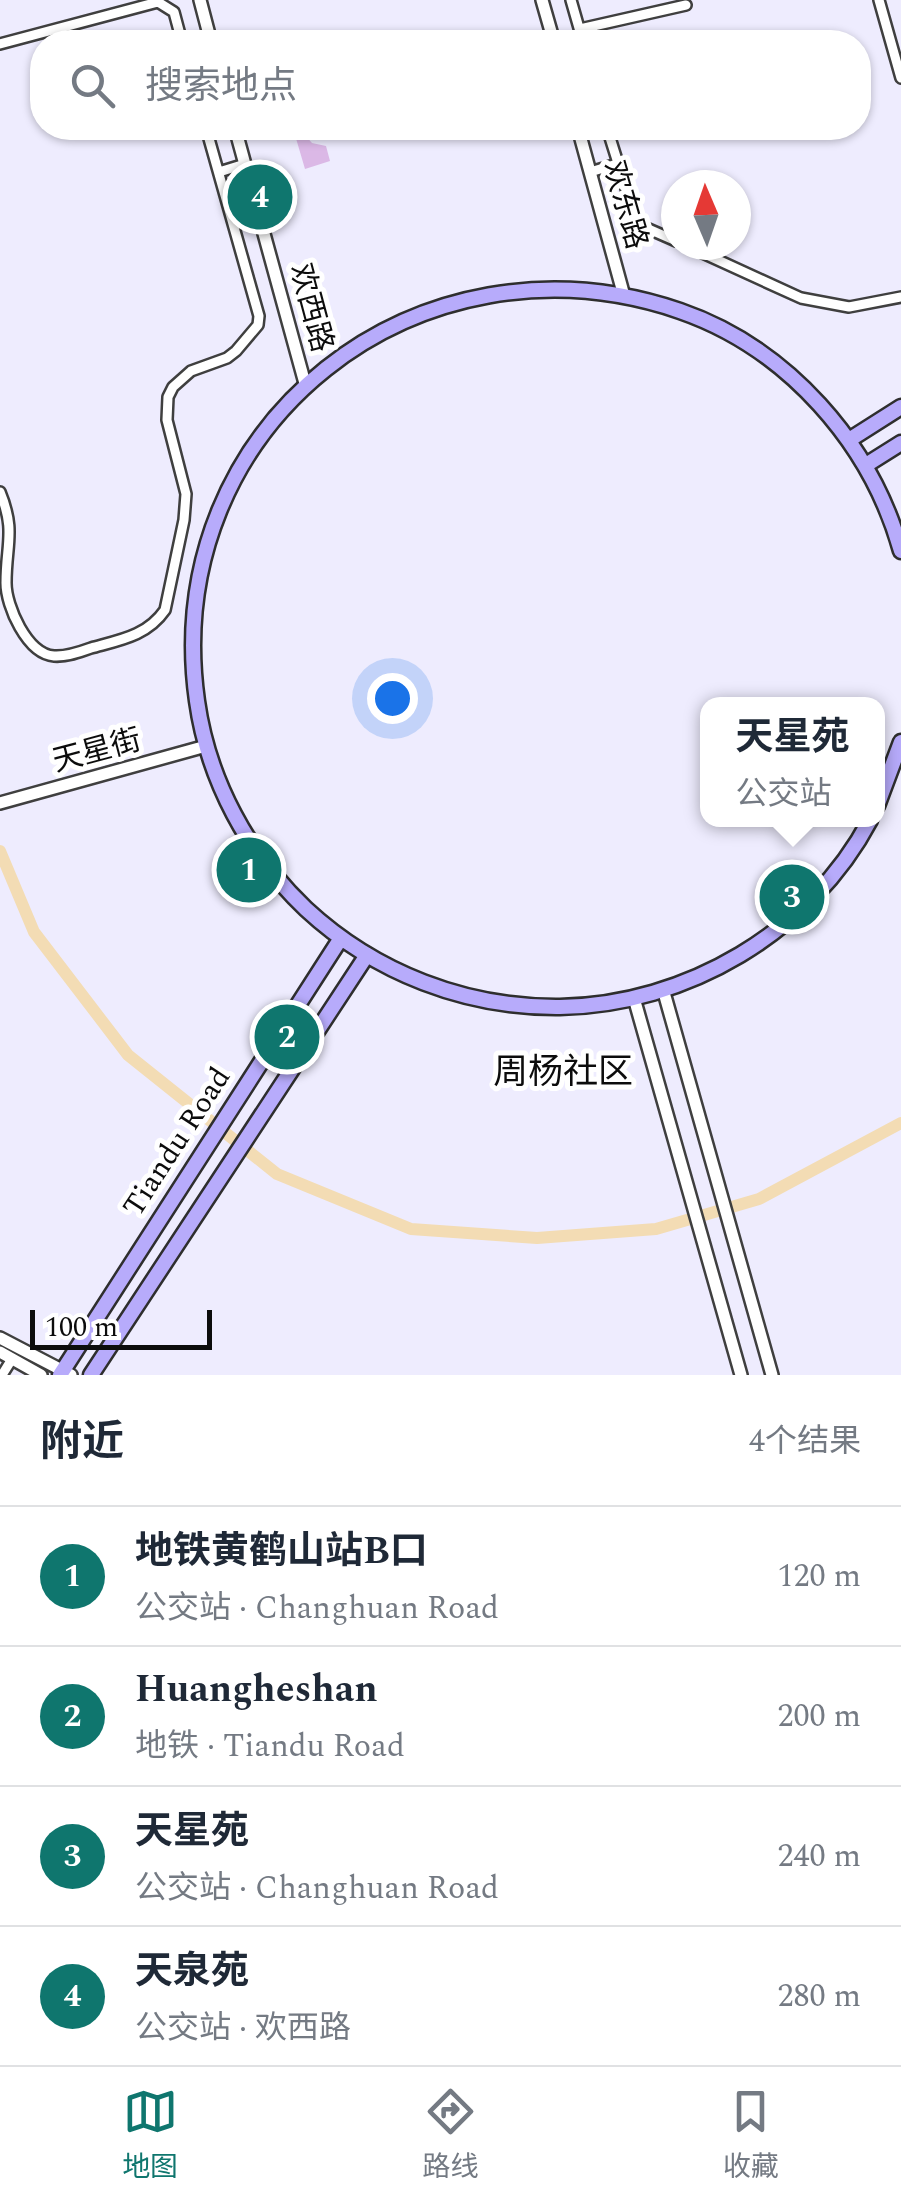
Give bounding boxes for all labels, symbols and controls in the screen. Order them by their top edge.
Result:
search box [30,30,871,140]
icon: search [65,58,120,113]
text: 搜索地点 [145,58,297,116]
street label: 欢东路 [590,155,660,255]
pin: 4 [228,160,292,234]
north arrow [661,170,751,260]
street label: 欢西路 [277,259,345,357]
your location [367,673,418,724]
popup [700,697,885,827]
text: 天星苑 [735,709,850,767]
street label: 天星街 [48,717,146,785]
text: 公交站 [735,770,832,819]
pin: 1 [216,832,282,908]
pin: 3 [760,860,824,934]
pin: 2 [254,1000,320,1074]
district label: 周杨社区 [493,1046,633,1099]
street label: Tiandu Road [111,1058,243,1226]
scale bar [30,1305,212,1350]
text: 100 m [45,1306,118,1349]
text: 附近 [40,1411,124,1474]
text: 4个结果 [749,1417,861,1466]
text: 地铁黄鹤山站B口 [135,1523,428,1581]
text: 1 [64,1552,81,1601]
text: 120 m [777,1552,861,1601]
text: 公交站 · Changhuan Road [135,1584,499,1633]
text: Huangheshan [135,1661,378,1719]
text: 2 [64,1692,81,1741]
text: 200 m [777,1692,861,1741]
text: 地铁 · Tiandu Road [135,1722,405,1771]
text: 天星苑 [135,1803,249,1861]
text: 3 [64,1832,81,1881]
text: 240 m [777,1832,861,1881]
text: 公交站 · Changhuan Road [135,1864,499,1913]
text: 天泉苑 [135,1943,249,2001]
text: 4 [64,1972,81,2021]
text: 280 m [777,1972,861,2021]
text: 公交站 · 欢西路 [135,2004,351,2053]
tab: 地图 [122,2084,178,2189]
tab: 路线 [422,2084,479,2189]
tab: 收藏 [723,2084,779,2189]

